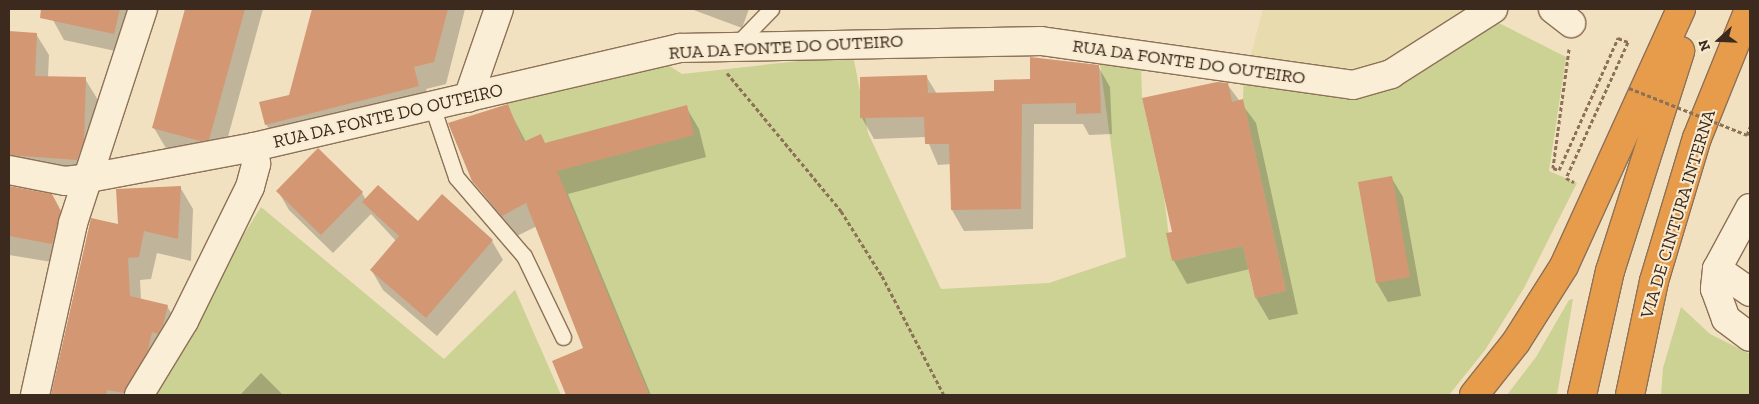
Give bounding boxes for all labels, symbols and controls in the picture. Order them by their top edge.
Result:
north arrow [1694,15,1744,65]
street label: RUA DA FONTE DO OUTEIRO [668,30,904,64]
street label: RUA DA FONTE DO OUTEIRO [1071,35,1307,89]
text: N [1695,37,1714,53]
street label: RUA DA FONTE DO OUTEIRO [271,79,505,153]
street label: VIA DE CINTURA INTERNA [1636,106,1720,322]

